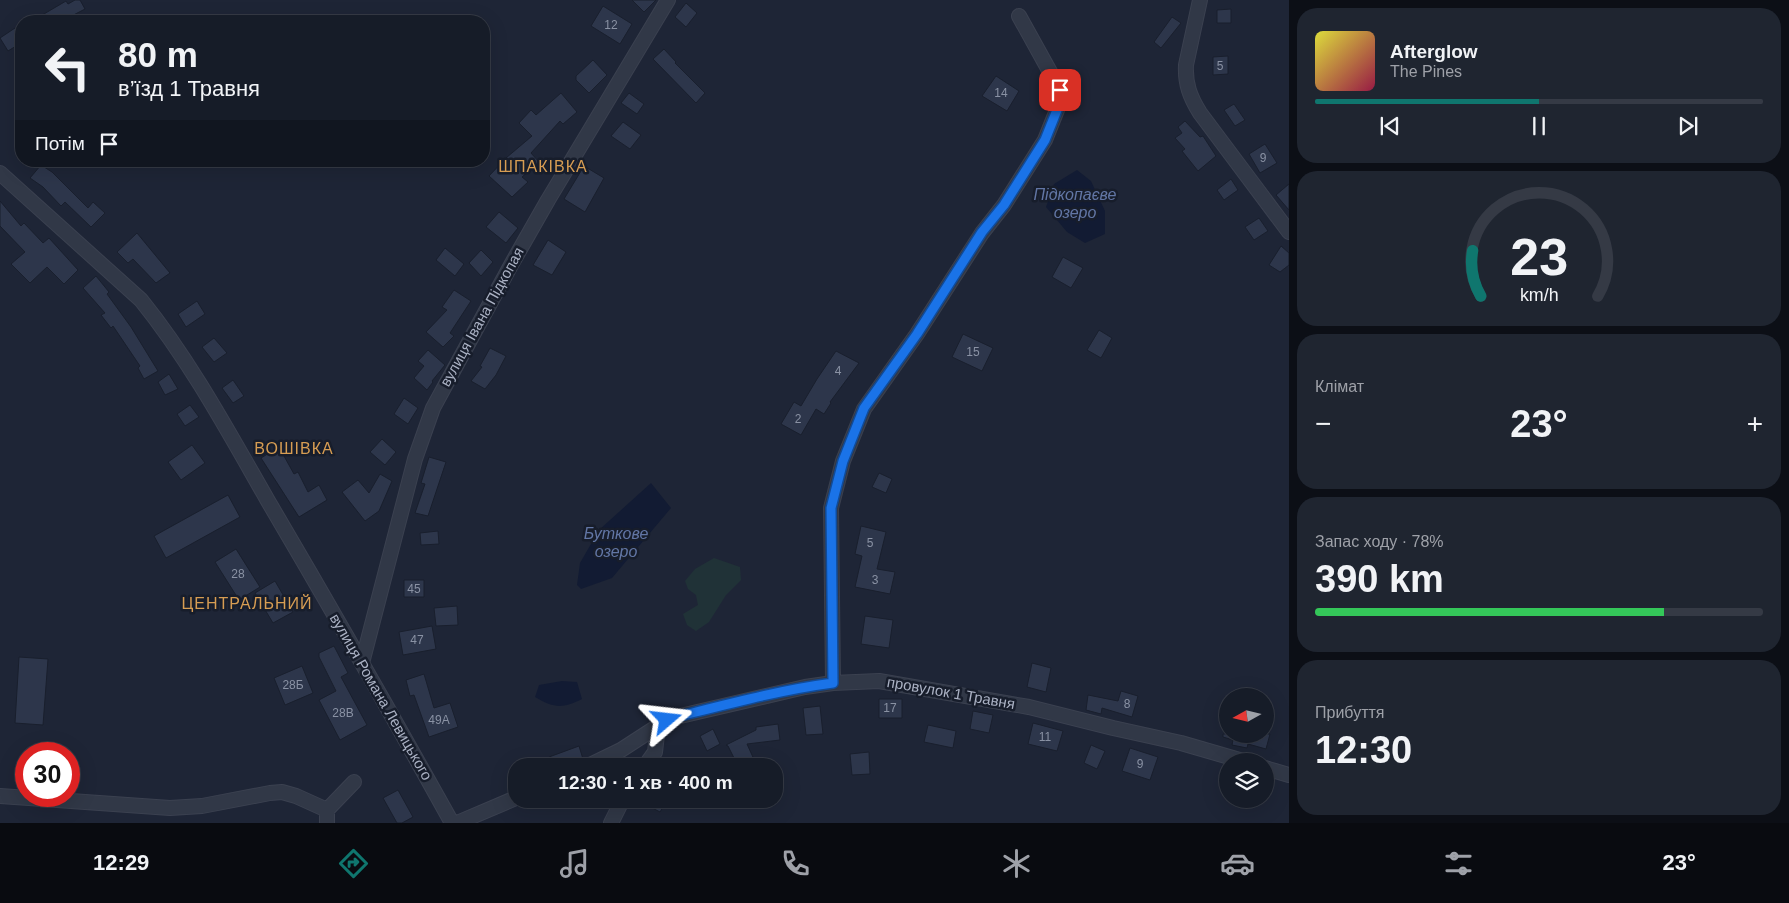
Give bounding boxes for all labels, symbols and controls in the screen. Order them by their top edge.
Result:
house number: 12 [604,18,618,32]
icon: left [35,35,100,100]
text: 80 m [118,35,198,74]
text: Afterglow [1390,41,1478,62]
house number: 5 [1217,59,1224,73]
text: The Pines [1390,63,1462,80]
pin [1039,69,1081,111]
text: в’їзд 1 Травня [118,76,260,101]
icon: arrive [1046,76,1074,104]
house number: 14 [994,86,1008,100]
icon: previous [1376,112,1404,140]
icon: pause [1525,112,1553,140]
icon: next [1674,112,1702,140]
icon: arrive [95,130,123,158]
text: Потім [35,133,85,154]
house number: 9 [1260,151,1267,165]
district label: ШПАКІВКА [498,158,588,175]
water label: Підкопаєве озеро [1034,186,1117,221]
text: 23 [1510,228,1568,286]
street label: вулиця Івана Підкопая [436,244,527,389]
text: km/h [1520,285,1558,305]
house number: 15 [966,345,980,359]
house number: 4 [835,364,842,378]
text: Клімат [1315,378,1364,395]
text: 23° [1510,403,1568,445]
text: − [1315,408,1331,439]
text: + [1747,408,1763,439]
house number: 2 [795,412,802,426]
district label: ВОШІВКА [254,440,334,457]
water label: Буткове озеро [584,525,648,560]
text: Запас ходу · 78% [1315,533,1444,550]
house number: 5 [867,536,874,550]
text: 390 km [1315,558,1444,600]
house number: 28 [231,567,245,581]
house number: 3 [872,573,879,587]
house number: 45 [407,582,421,596]
district label: ЦЕНТРАЛЬНИЙ [181,594,313,612]
street label: вулиця Романа Левицького [327,610,436,783]
house number: 47 [410,633,424,647]
street label: провулок 1 Травня [886,673,1016,712]
house number: 28Б [282,678,304,692]
north arrow [1219,688,1274,742]
map controls [1219,688,1274,808]
position arrow [640,693,692,745]
house number: 8 [1124,697,1131,711]
house number: 17 [883,701,897,715]
text: Прибуття [1315,704,1384,721]
house number: 28В [332,706,354,720]
house number: 49А [428,713,450,727]
text: 12:30 [1315,729,1412,771]
house number: 11 [1039,730,1052,744]
speed limit sign: 30 [15,742,80,807]
button: layers [1219,753,1274,808]
house number: 9 [1137,757,1144,771]
text: 12:30 · 1 хв · 400 m [558,772,733,793]
icon: directions [336,846,371,881]
icon: music [557,846,592,881]
icon: phone [778,846,813,881]
icon: climate [999,846,1034,881]
icon: car [1220,846,1255,881]
icon: filters [1441,846,1476,881]
text: 12:29 [93,850,149,875]
text: 23° [1663,850,1696,875]

